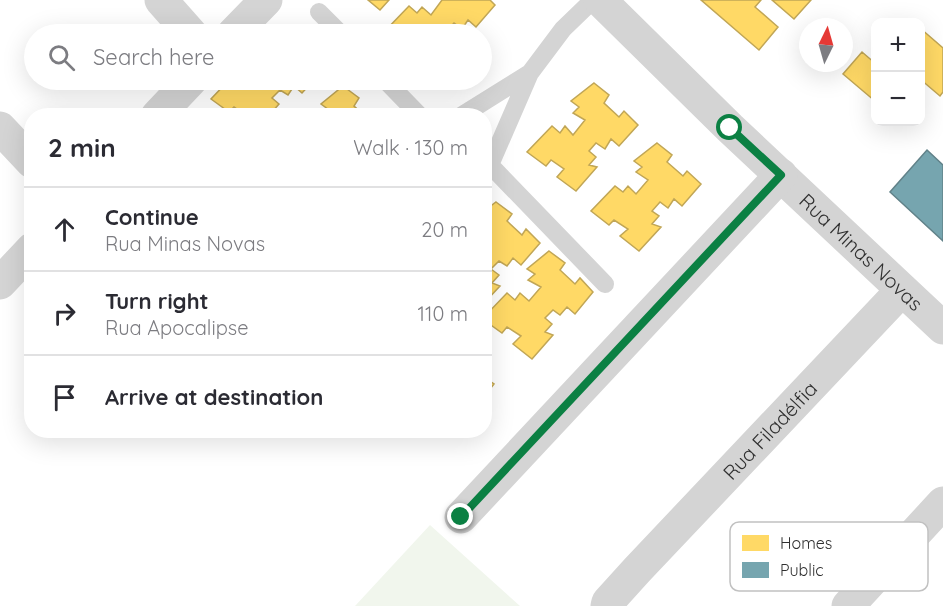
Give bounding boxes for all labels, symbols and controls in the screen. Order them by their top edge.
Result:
north arrow [799,18,853,72]
map controls [871,18,925,126]
button: + [871,18,925,72]
search box [24,24,492,90]
icon: search [45,41,78,74]
text: Search here [93,43,214,71]
button: − [871,72,925,126]
route start [716,114,742,140]
text: 2 min [48,131,116,164]
text: Walk · 130 m [353,135,468,160]
street label: Rua Minas Novas [795,188,929,316]
text: Continue [105,203,199,231]
icon: ahead [48,213,81,246]
text: 20 m [421,217,468,242]
text: Rua Minas Novas [105,231,265,256]
text: Turn right [105,287,209,315]
icon: right [48,297,81,330]
text: 110 m [418,301,468,326]
text: Rua Apocalipse [105,315,248,340]
street label: Rua Filadélfia [717,376,822,484]
icon: arrive [48,381,81,414]
text: Arrive at destination [105,383,323,411]
route end [447,503,473,529]
legend [730,522,928,591]
text: Homes [780,533,832,553]
text: Public [780,560,824,580]

